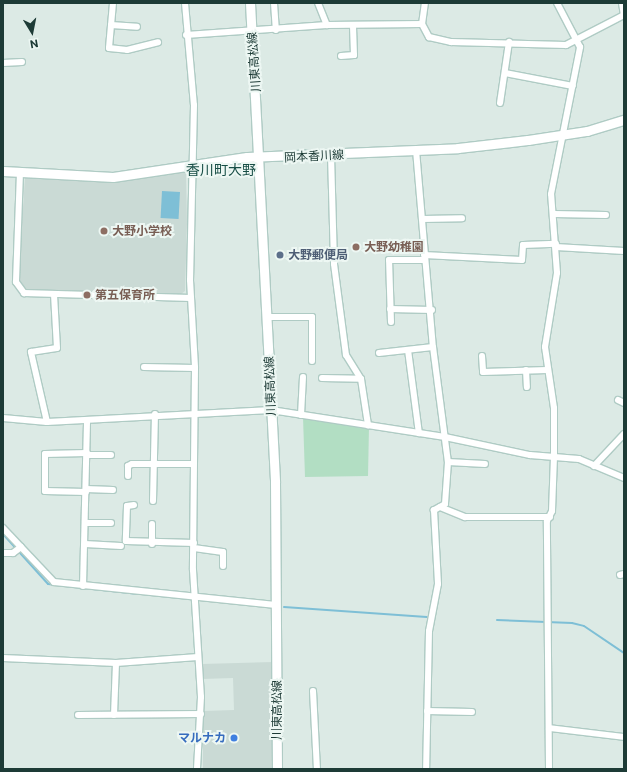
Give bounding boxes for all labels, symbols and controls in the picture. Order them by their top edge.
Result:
north arrow [12,12,52,52]
street label: 川東高松線 [245,32,263,92]
text: N [29,37,39,51]
street label: 岡本香川線 [284,147,344,165]
district label: 香川町大野 [186,162,256,178]
place label: 大野小学校 [112,224,172,238]
marker: 大野小学校 [99,226,109,236]
place label: 大野幼稚園 [364,240,424,254]
marker: 大野幼稚園 [351,242,361,252]
place label: 大野郵便局 [288,248,348,262]
marker: 大野郵便局 [275,250,285,260]
place label: 第五保育所 [95,288,155,302]
marker: 第五保育所 [82,290,92,300]
street label: 川東高松線 [262,356,278,416]
street label: 川東高松線 [270,680,284,740]
place label: マルナカ [178,731,226,745]
marker: マルナカ [229,733,239,743]

